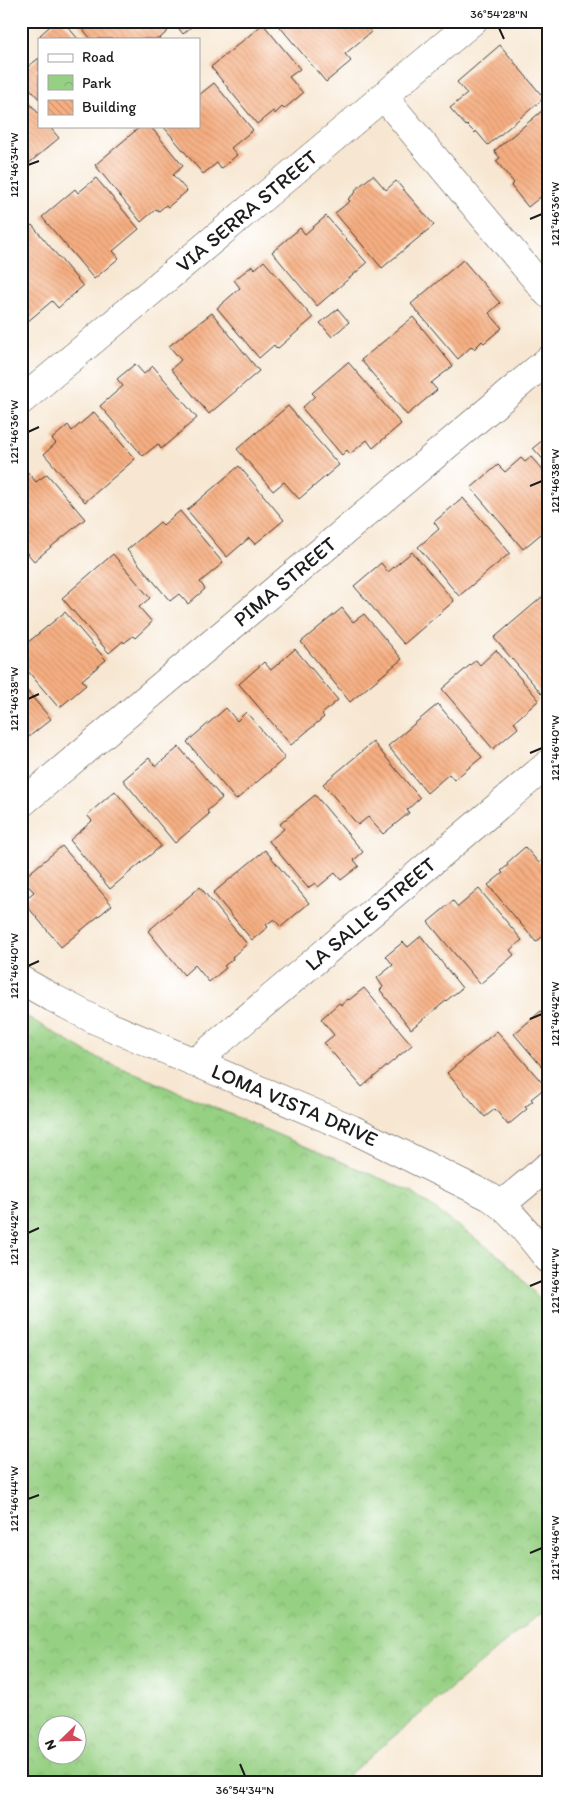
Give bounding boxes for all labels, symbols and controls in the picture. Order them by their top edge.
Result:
text: 36°54'28"N [470,7,528,21]
legend [38,38,200,128]
text: Road [82,48,115,66]
text: Park [82,74,112,92]
text: Building [82,98,136,116]
text: 121°46'34"W [7,132,21,198]
street label: VIA SERRA STREET [171,144,322,277]
text: 121°46'36"W [548,182,562,246]
text: 121°46'36"W [7,400,21,464]
text: 121°46'38"W [548,449,562,513]
street label: PIMA STREET [228,531,341,632]
text: 121°46'38"W [7,667,21,731]
text: 121°46'40"W [548,715,562,781]
street label: LA SALLE STREET [300,851,441,976]
text: 121°46'40"W [7,933,21,999]
text: 121°46'42"W [548,982,562,1046]
street label: LOMA VISTA DRIVE [208,1058,382,1152]
text: 121°46'42"W [7,1201,21,1265]
text: 121°46'44"W [548,1248,562,1314]
text: 121°46'44"W [7,1466,21,1532]
text: 121°46'46"W [548,1516,562,1580]
north arrow [38,1716,88,1766]
text: N [41,1737,60,1753]
text: 36°54'34"N [216,1783,274,1797]

